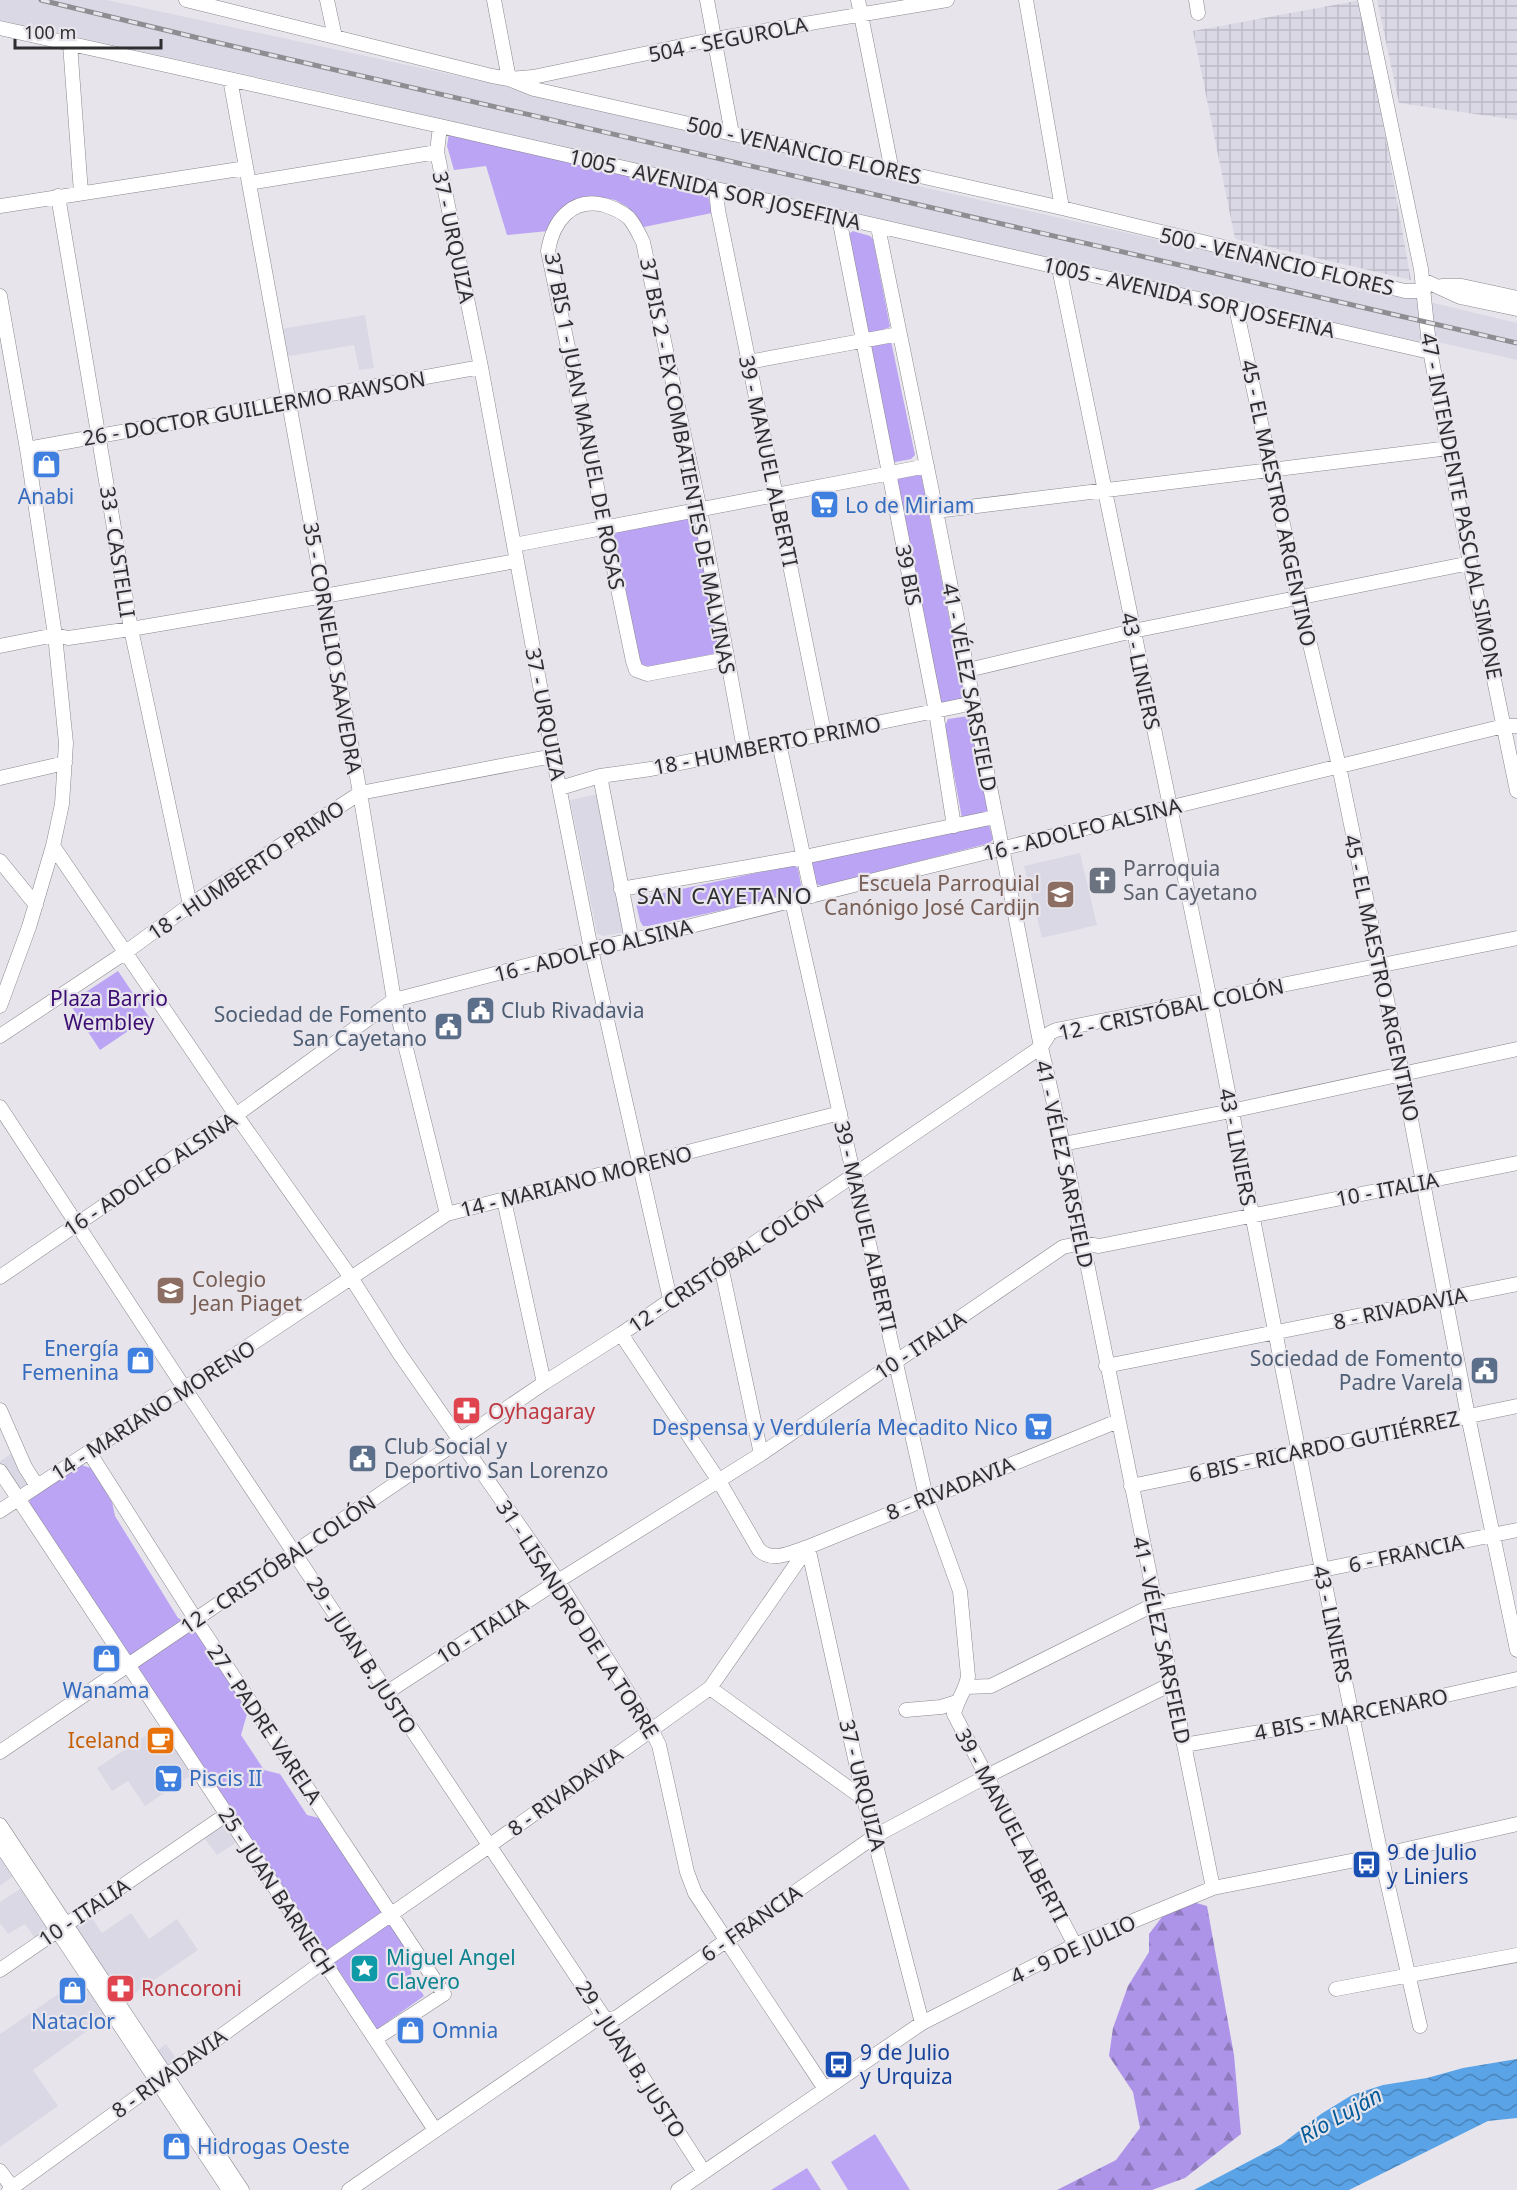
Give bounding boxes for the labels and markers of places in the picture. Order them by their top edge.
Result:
shop icon: Anabi [30,449,62,481]
place label: Anabi [18,482,74,510]
supermarket icon: Lo de Miriam [808,489,840,521]
place label: Lo de Miriam [845,491,974,519]
place label: Parroquia San Cayetano [1123,854,1257,906]
church icon: Parroquia San Cayetano [1086,864,1118,896]
place label: Escuela Parroquial Canónigo José Cardijn [824,869,1040,921]
school or university icon: Escuela Parroquial Canónigo José Cardijn [1045,879,1077,911]
public building icon: Club Rivadavia [464,994,496,1026]
place label: Club Rivadavia [501,996,645,1024]
place label: Sociedad de Fomento San Cayetano [214,1000,427,1052]
public building icon: Sociedad de Fomento San Cayetano [432,1010,464,1042]
place label: Colegio Jean Piaget [190,1265,302,1317]
school or university icon: Colegio Jean Piaget [155,1275,187,1307]
place label: Energía Femenina [22,1334,119,1386]
shop icon: Energía Femenina [124,1344,156,1376]
place label: Sociedad de Fomento Padre Varela [1250,1344,1463,1396]
public building icon: Sociedad de Fomento Padre Varela [1468,1354,1500,1386]
pharmacy icon: Oyhagaray [451,1395,483,1427]
place label: Oyhagaray [488,1397,596,1425]
supermarket icon: Despensa y Verdulería Mecadito Nico [1023,1411,1055,1443]
place label: Despensa y Verdulería Mecadito Nico [652,1413,1018,1441]
place label: Club Social y Deportivo San Lorenzo [384,1432,608,1484]
public building icon: Club Social y Deportivo San Lorenzo [347,1442,379,1474]
shop icon: Wanama [90,1643,122,1675]
place label: Wanama [62,1676,150,1704]
cafe icon: Iceland [145,1724,177,1756]
place label: Iceland [68,1726,140,1754]
supermarket icon: Piscis II [152,1762,184,1794]
place label: Piscis II [189,1764,262,1792]
place label: 9 de Julio y Liniers [1387,1838,1477,1890]
bus stop icon: 9 de Julio y Liniers [1350,1848,1382,1880]
place label: Miguel Angel Clavero [386,1943,516,1995]
place icon: Miguel Angel Clavero [349,1953,381,1985]
pharmacy icon: Roncoroni [104,1972,136,2004]
shop icon: Nataclor [57,1974,89,2006]
place label: Roncoroni [141,1974,242,2002]
place label: Nataclor [31,2007,115,2035]
shop icon: Omnia [395,2014,427,2046]
place label: Omnia [432,2016,498,2044]
place label: 9 de Julio y Urquiza [860,2038,953,2090]
bus stop icon: 9 de Julio y Urquiza [823,2048,855,2080]
shop icon: Hidrogas Oeste [160,2130,192,2162]
place label: Hidrogas Oeste [197,2132,350,2160]

